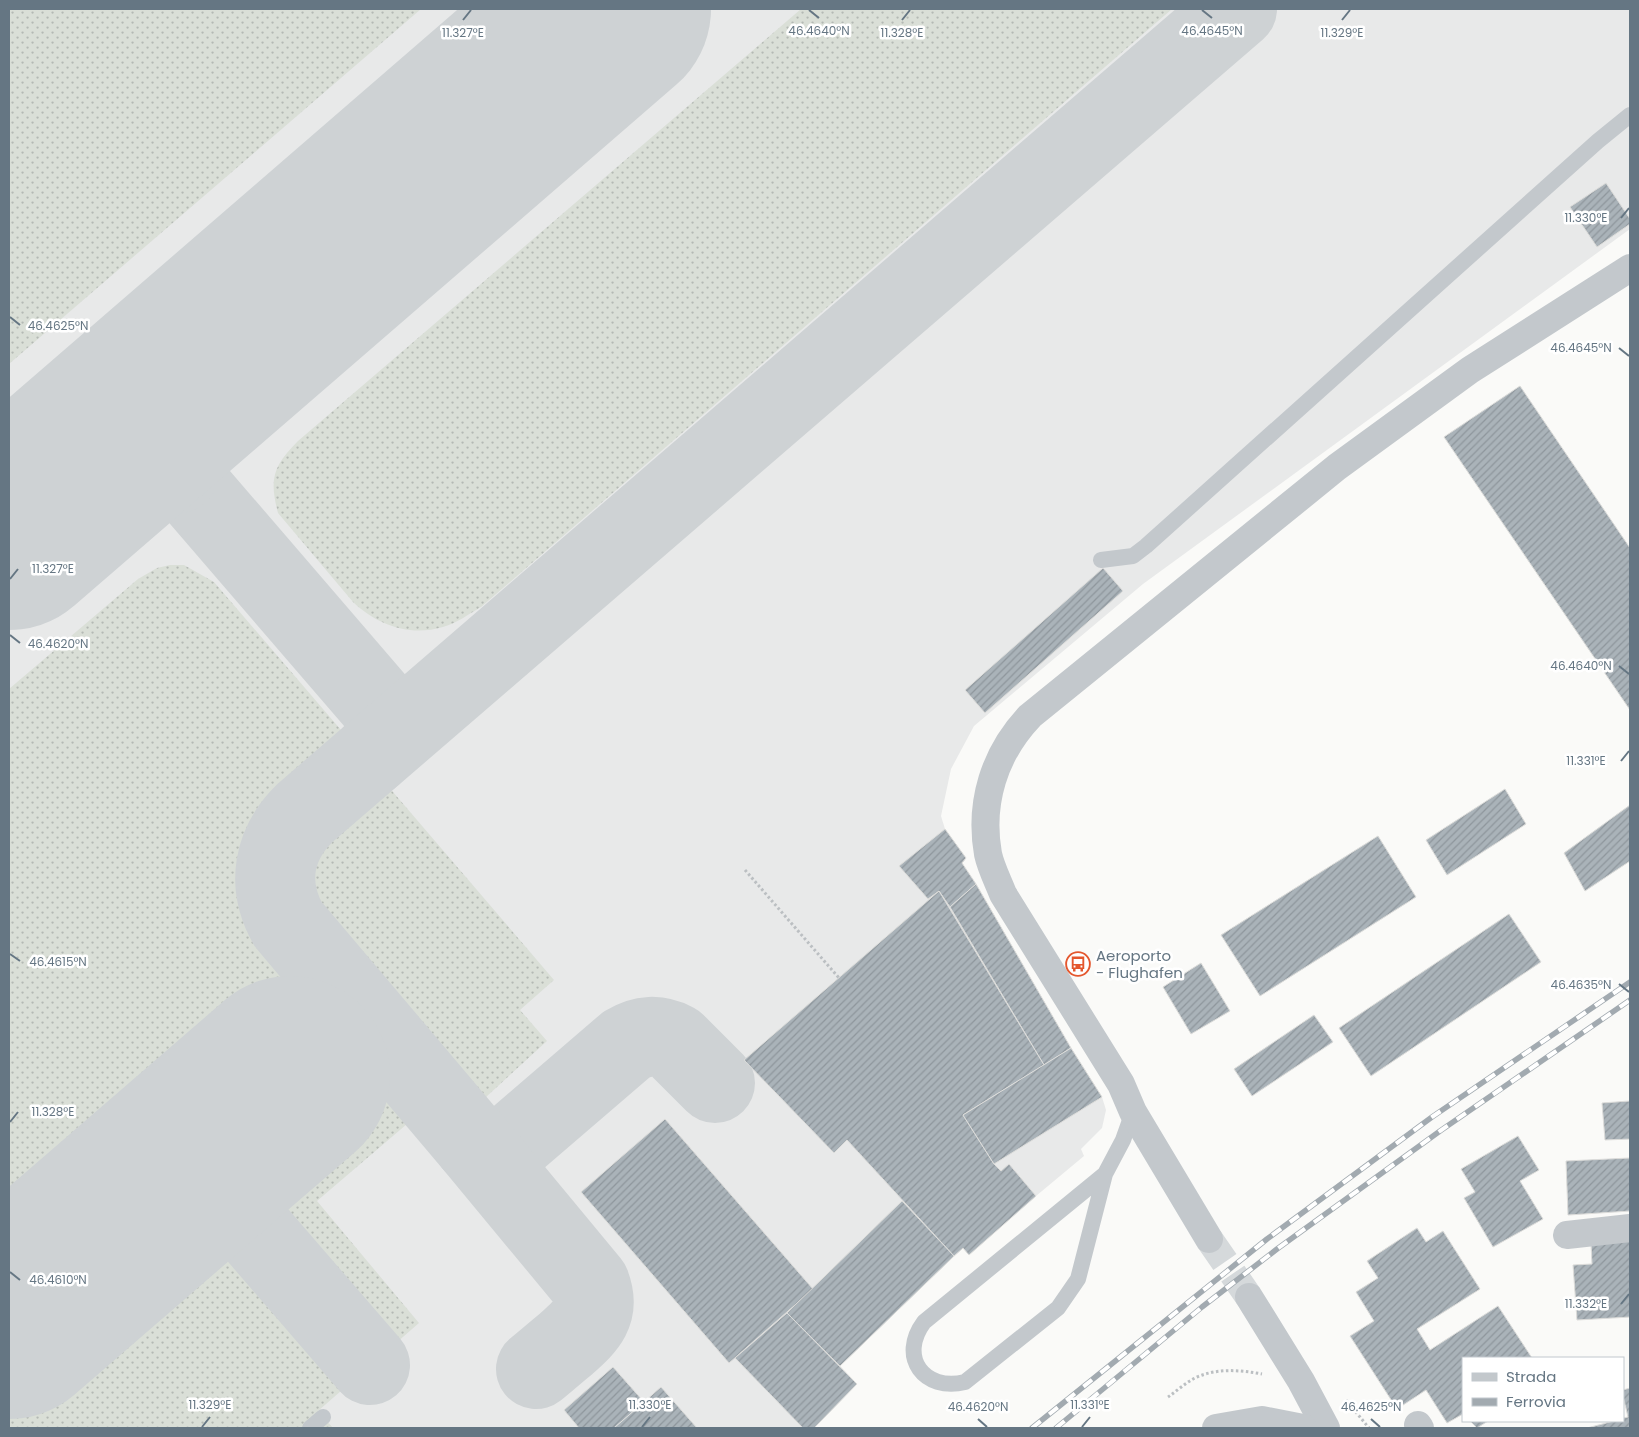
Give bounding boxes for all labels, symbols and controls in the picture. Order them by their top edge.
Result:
text: 46.4640°N [788,22,850,39]
text: 46.4645°N [1181,22,1243,39]
text: 11.327°E [442,24,484,41]
text: 11.328°E [881,24,923,41]
text: 11.329°E [1321,24,1363,41]
text: 11.330°E [1565,209,1607,226]
text: 46.4625°N [28,317,88,334]
text: 46.4645°N [1550,339,1612,356]
text: 11.327°E [32,560,74,577]
text: 46.4620°N [28,635,88,652]
text: 46.4640°N [1550,657,1612,674]
text: 11.331°E [1566,752,1606,769]
place label: Aeroporto - Flughafen [1096,945,1183,983]
bus stop icon: Aeroporto - Flughafen [1065,951,1091,977]
text: 46.4615°N [29,953,87,970]
text: 46.4635°N [1551,976,1611,993]
text: 11.328°E [32,1103,74,1120]
text: 46.4610°N [29,1271,87,1288]
text: 11.332°E [1565,1295,1607,1312]
legend [1462,1357,1624,1422]
text: Strada [1506,1366,1556,1387]
text: Ferrovia [1506,1391,1566,1412]
text: 11.329°E [189,1396,231,1413]
text: 11.330°E [629,1396,671,1413]
text: 11.331°E [1070,1396,1110,1413]
text: 46.4620°N [948,1398,1008,1415]
text: 46.4625°N [1341,1398,1401,1415]

